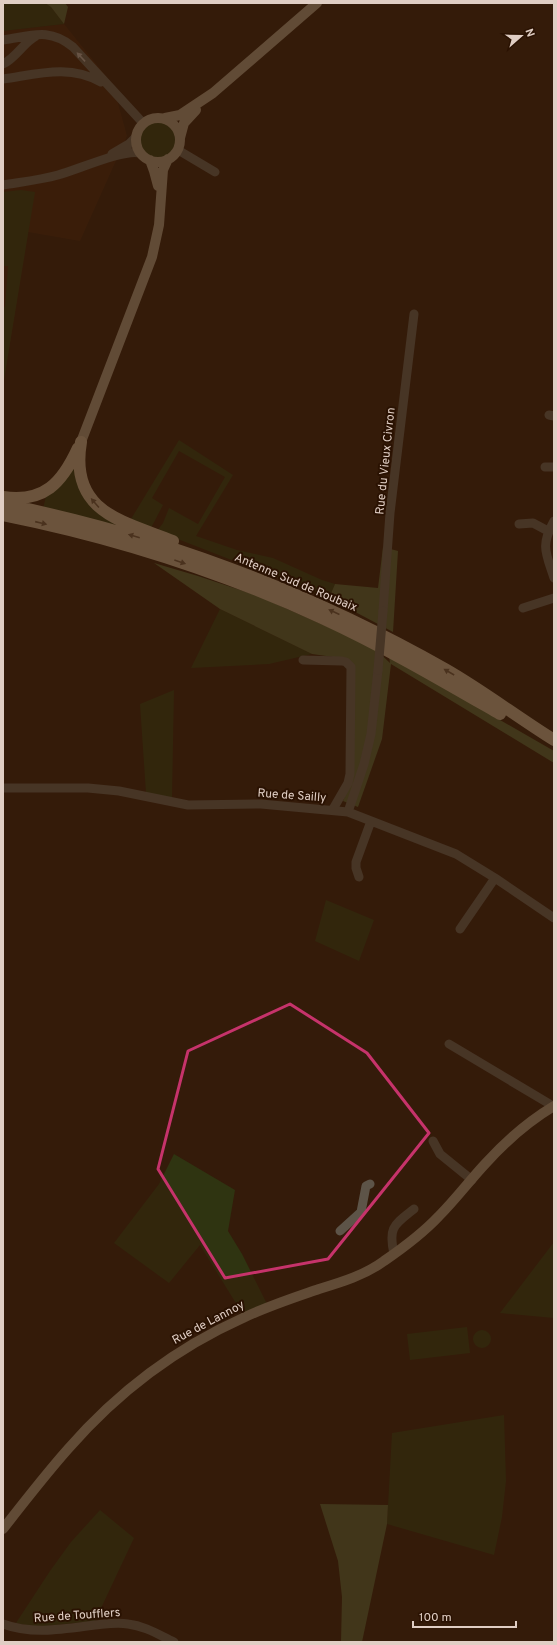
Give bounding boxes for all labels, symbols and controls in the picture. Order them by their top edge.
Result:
north arrow [501,16,541,56]
text: N [522,27,537,39]
one-way arrow [77,52,86,62]
street label: Rue du Vieux Civron [372,407,400,515]
one-way arrow [91,497,100,508]
one-way arrow [35,521,47,527]
one-way arrow [127,533,139,539]
street label: Antenne Sud de Roubaix [232,550,359,616]
one-way arrow [174,559,186,565]
one-way arrow [328,609,339,615]
one-way arrow [443,668,455,675]
street label: Rue de Sailly [257,786,327,806]
street label: Rue de Lannoy [169,1297,247,1349]
scale bar [413,1603,516,1629]
street label: Rue de Toufflers [33,1605,121,1627]
text: 100 m [419,1610,452,1626]

